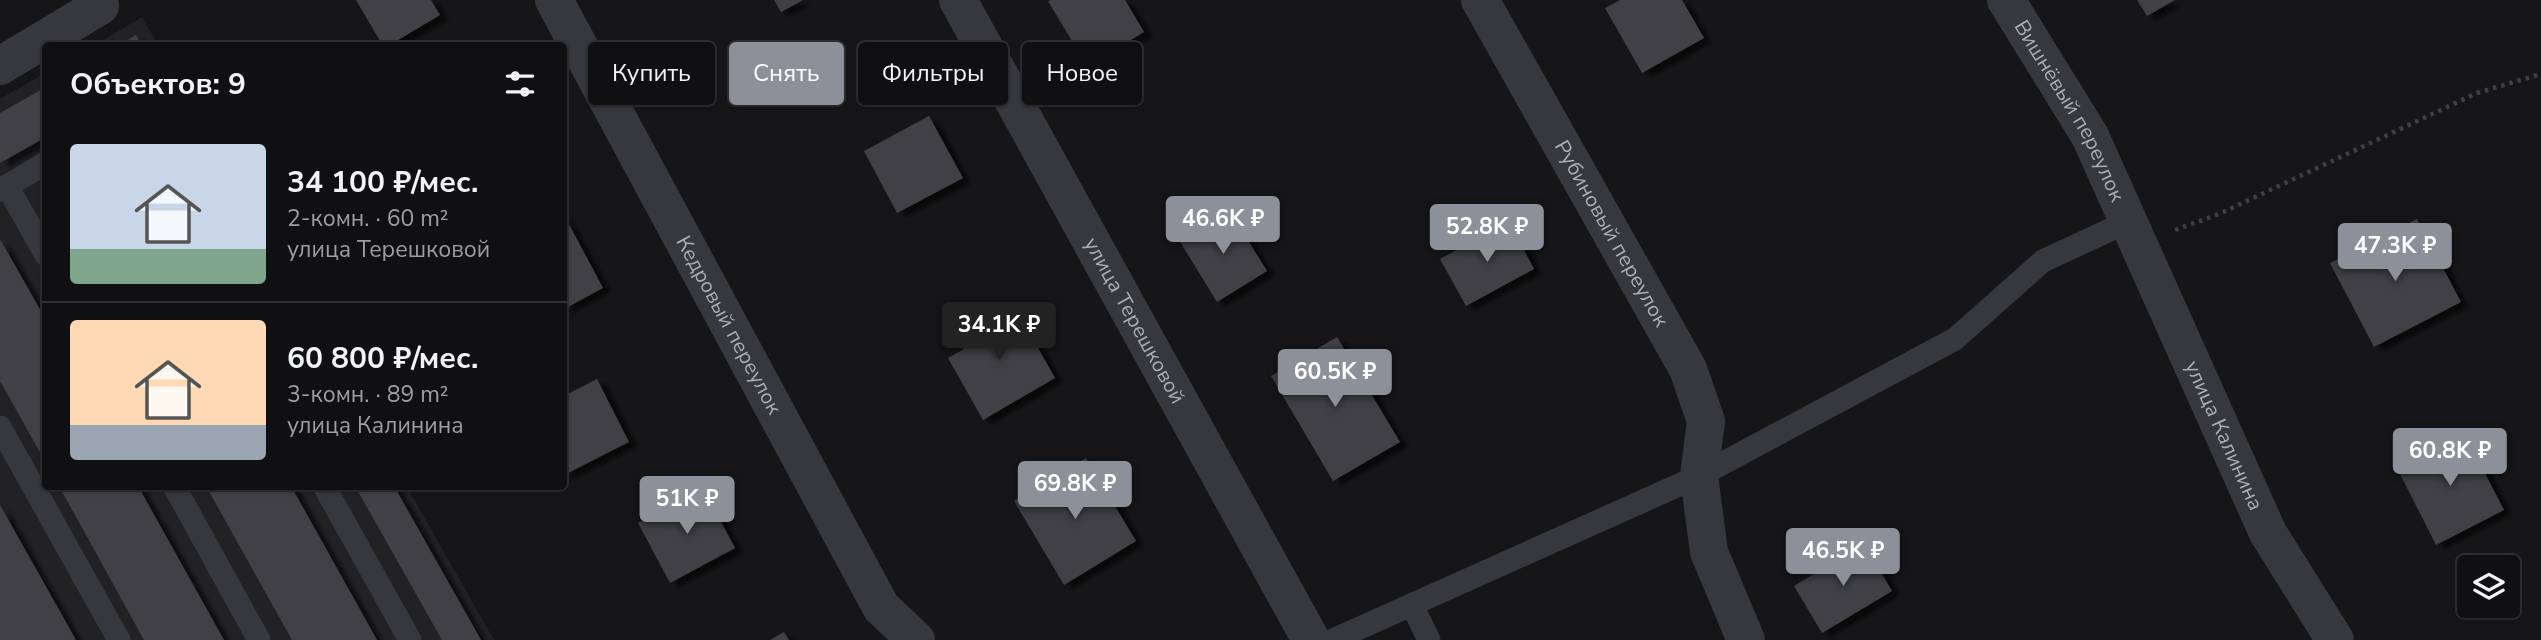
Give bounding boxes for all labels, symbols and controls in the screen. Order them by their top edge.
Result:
street label: Вишнёвый переулок [2008,15,2132,207]
chip: Купить [588,42,715,105]
chip: Снять [729,42,844,105]
chip: Фильтры [858,42,1008,105]
chip: Новое [1022,42,1142,105]
text: Объектов: 9 [70,64,246,105]
icon: filters [501,65,539,103]
street label: Рубиновый переулок [1548,135,1676,333]
text: 34 100 ₽/мес. [287,162,478,203]
icon: home [126,172,210,256]
pin: 46.6K ₽ [1158,196,1288,256]
text: 2-комн. · 60 m² [287,203,449,234]
text: 46.6K ₽ [1182,203,1264,234]
pin: 52.8K ₽ [1422,204,1552,264]
text: 52.8K ₽ [1446,211,1528,242]
pin: 47.3K ₽ [2330,224,2460,283]
text: 47.3K ₽ [2354,230,2436,261]
street label: Кедровый переулок [670,231,789,420]
street label: улица Терешковой [1078,232,1192,409]
text: улица Терешковой [287,234,490,265]
pin: 34.1K ₽ [934,302,1064,362]
text: 34.1K ₽ [958,309,1040,340]
text: 60 800 ₽/мес. [287,338,478,379]
icon: home [126,348,210,432]
pin: 60.5K ₽ [1270,350,1400,409]
text: 60.5K ₽ [1294,356,1376,387]
street label: улица Калинина [2178,356,2270,515]
text: 3-комн. · 89 m² [287,379,449,410]
text: улица Калинина [287,410,464,441]
pin: 60.8K ₽ [2385,428,2515,488]
text: 60.8K ₽ [2409,435,2491,466]
pin: 69.8K ₽ [1010,462,1140,521]
text: 69.8K ₽ [1034,468,1116,499]
pin: 51K ₽ [638,476,736,536]
text: 51K ₽ [656,483,718,514]
pin: 46.5K ₽ [1778,528,1908,588]
text: 46.5K ₽ [1802,535,1884,566]
map controls [2457,555,2520,618]
button: layers [2457,555,2520,618]

